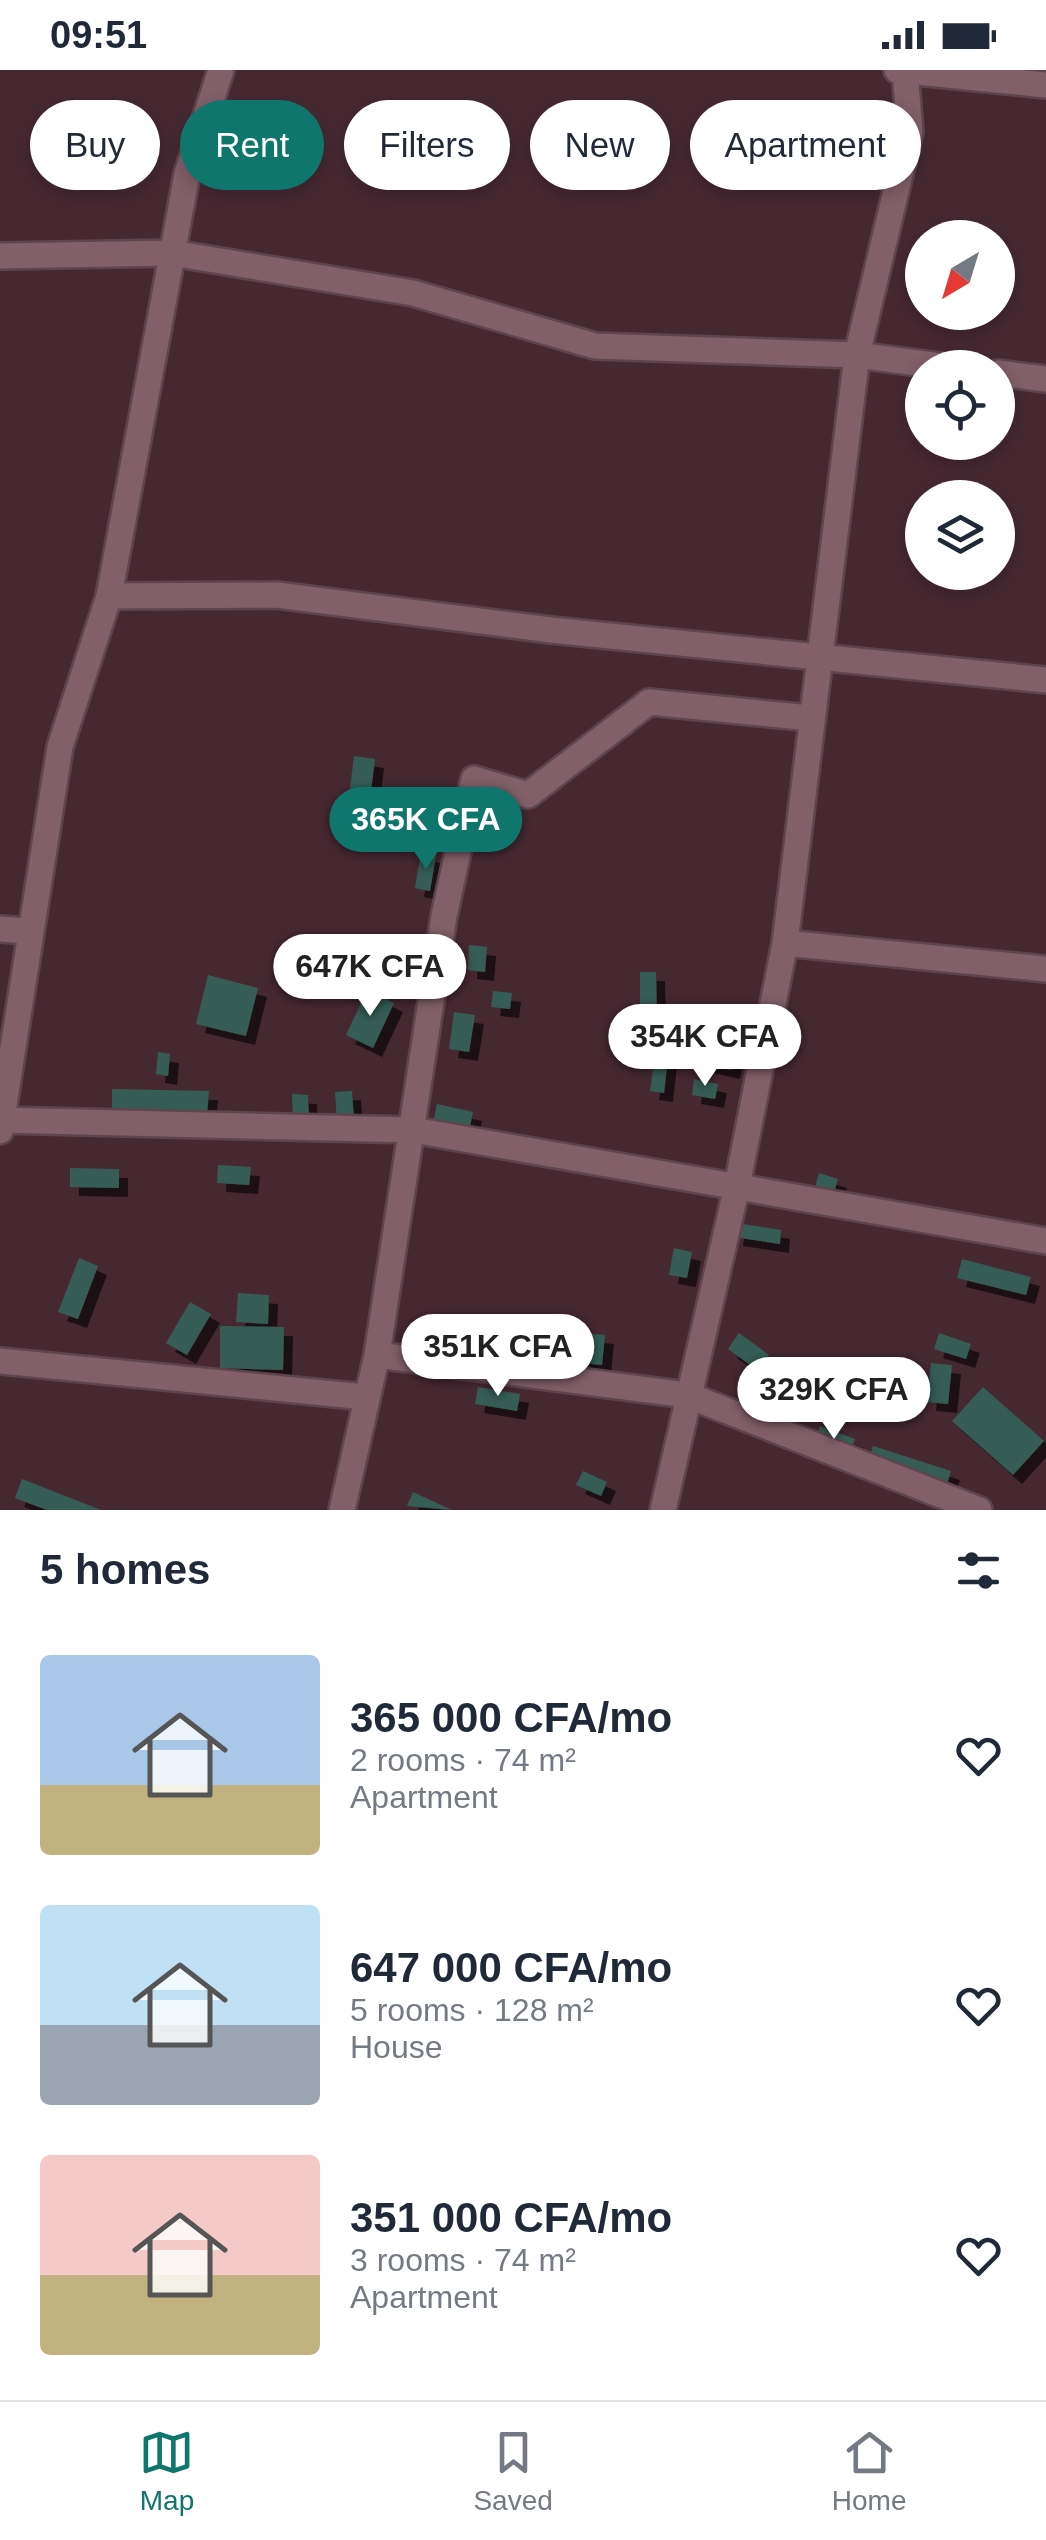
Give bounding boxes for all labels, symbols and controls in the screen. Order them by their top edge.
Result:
text: 09:51 [50,14,147,56]
chip: Buy [30,100,160,190]
chip: Rent [180,100,324,190]
chip: Filters [344,100,510,190]
chip: New [530,100,670,190]
chip: Apartment [690,100,921,190]
north arrow [905,220,1015,330]
map controls [905,220,1015,590]
button: locate [905,350,1015,460]
button: layers [905,480,1015,590]
pin: 365K CFA [323,787,529,872]
text: 365K CFA [351,801,501,837]
pin: 647K CFA [267,934,473,1019]
text: 647K CFA [295,948,445,984]
pin: 354K CFA [602,1004,808,1089]
text: 354K CFA [630,1018,780,1054]
pin: 351K CFA [395,1314,601,1399]
text: 351K CFA [423,1328,573,1364]
pin: 329K CFA [731,1357,937,1442]
text: 329K CFA [759,1371,909,1407]
icon: filters [951,1543,1006,1598]
text: 5 homes [40,1546,210,1593]
text: 365 000 CFA/mo [350,1694,672,1741]
icon: home [120,1695,240,1815]
icon: heart [951,1728,1006,1783]
text: 2 rooms · 74 m² [350,1742,576,1778]
text: Apartment [350,1779,498,1815]
text: 647 000 CFA/mo [350,1944,672,1991]
icon: home [120,1945,240,2065]
icon: heart [951,1978,1006,2033]
text: 5 rooms · 128 m² [350,1992,594,2028]
text: House [350,2029,443,2065]
text: 351 000 CFA/mo [350,2194,672,2241]
icon: home [120,2195,240,2315]
icon: heart [951,2228,1006,2283]
text: 3 rooms · 74 m² [350,2242,576,2278]
text: Apartment [350,2279,498,2315]
tab: Map [139,2425,194,2517]
tab: Saved [473,2425,553,2517]
tab: Home [832,2425,906,2517]

